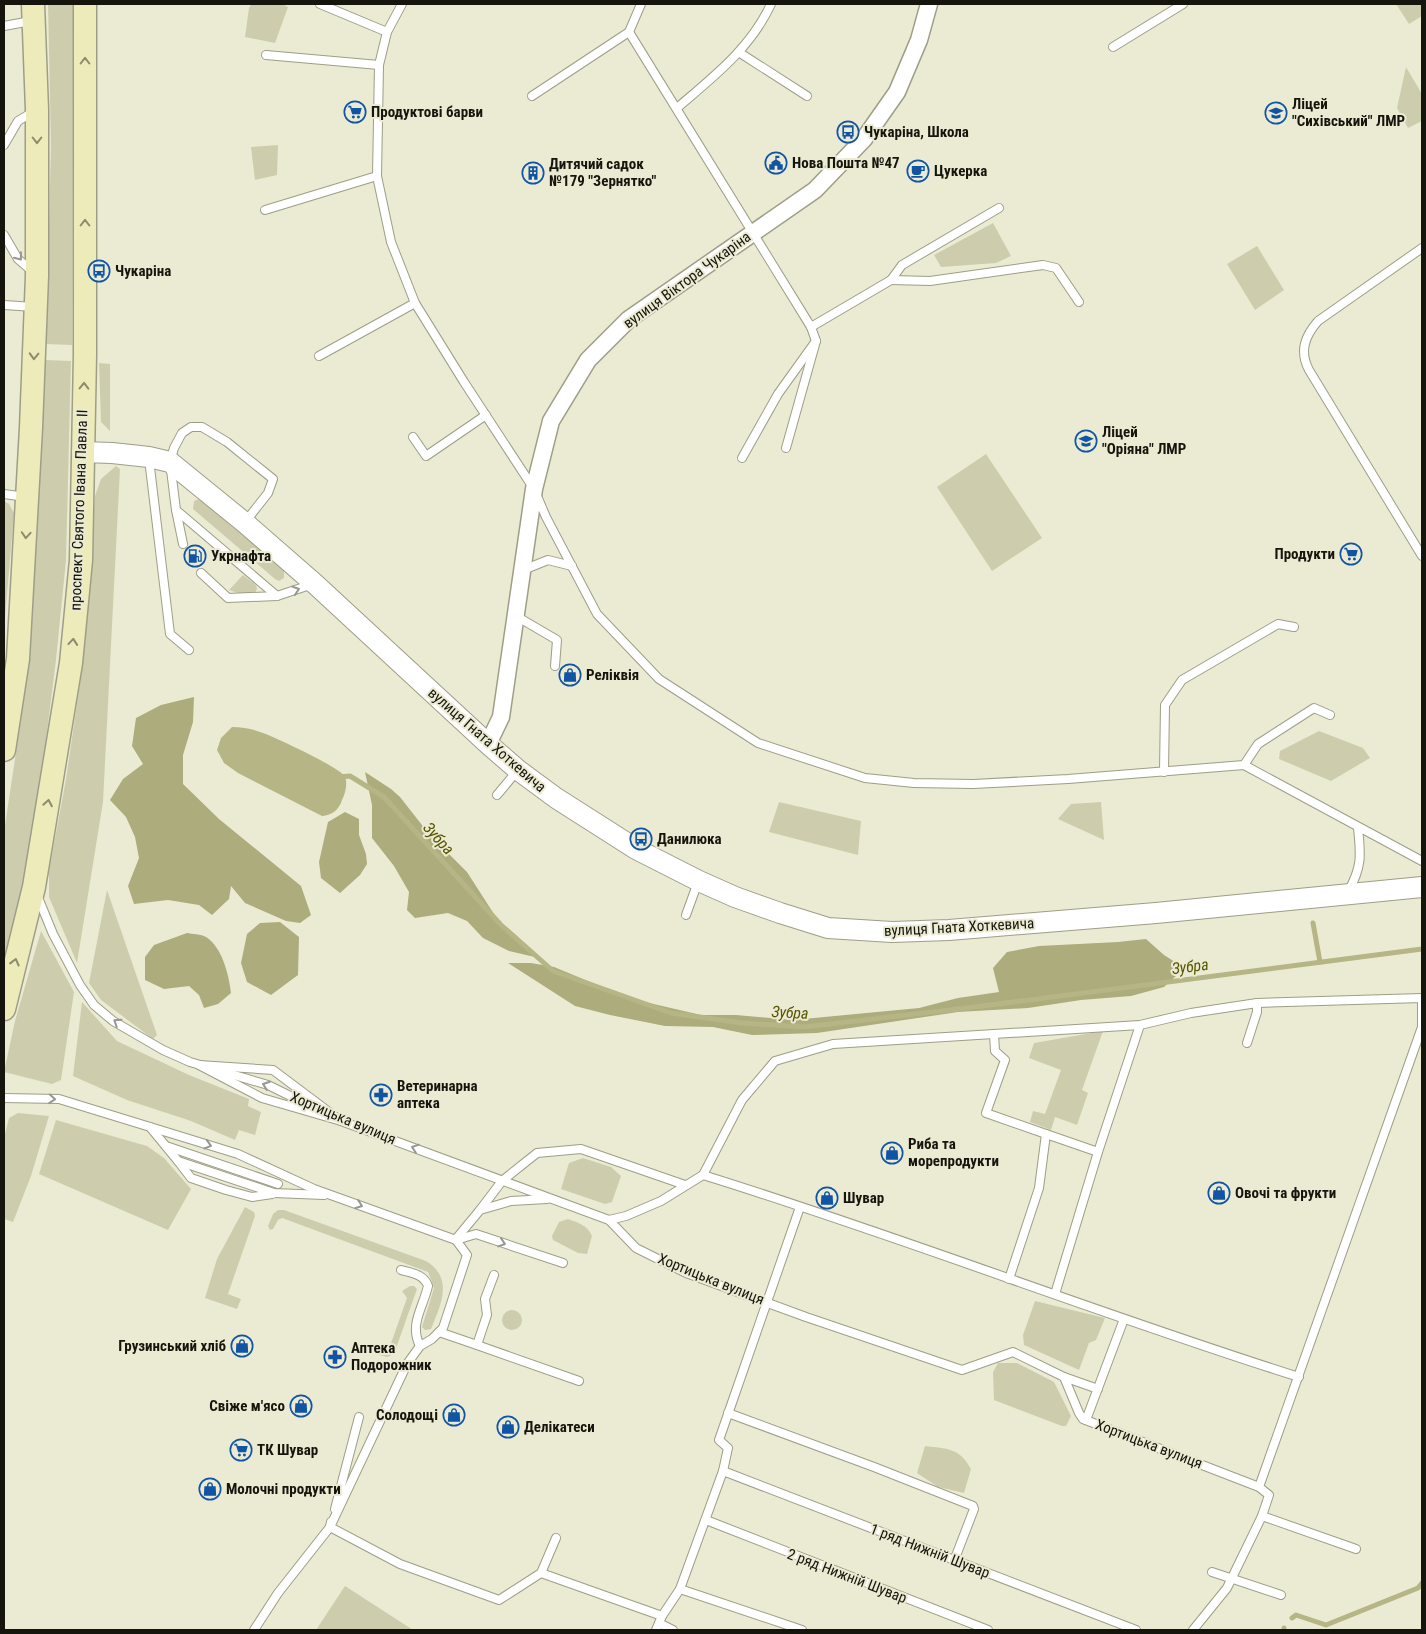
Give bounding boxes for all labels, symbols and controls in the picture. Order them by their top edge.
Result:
one-way arrow [80,57,90,64]
place label: Ліцей "Сихівський" ЛМР [1292,95,1405,130]
supermarket icon: Продуктові барви [343,100,367,124]
school or university icon: Ліцей "Сихівський" ЛМР [1264,101,1288,125]
place label: Продуктові барви [371,103,483,121]
bus stop icon: Чукаріна, Школа [836,120,860,144]
place label: Чукаріна, Школа [864,123,969,141]
one-way arrow [32,136,42,144]
public building icon: Нова Пошта №47 [764,151,788,175]
place label: Нова Пошта №47 [792,154,900,172]
place label: Дитячий садок №179 "Зернятко" [549,155,656,190]
cafe icon: Цукерка [906,159,930,183]
building icon: Дитячий садок №179 "Зернятко" [521,161,545,185]
place label: Цукерка [934,162,987,180]
one-way arrow [80,219,90,227]
street label: вулиця Віктора Чукаріна [620,228,754,332]
one-way arrow [13,251,21,260]
bus stop icon: Чукаріна [87,259,111,283]
place label: Чукаріна [115,262,171,280]
one-way arrow [29,352,39,360]
one-way arrow [79,382,89,390]
street label: проспект Святого Івана Павла II [66,409,92,611]
place label: Ліцей "Оріяна" ЛМР [1102,423,1186,458]
school or university icon: Ліцей "Оріяна" ЛМР [1074,429,1098,453]
one-way arrow [20,532,31,540]
supermarket icon: Продукти [1339,542,1363,566]
fuel station icon: Укрнафта [183,544,207,568]
place label: Продукти [1274,545,1335,563]
place label: Укрнафта [211,547,271,565]
one-way arrow [291,585,299,595]
one-way arrow [67,638,78,646]
shop icon: Реліквія [558,663,582,687]
place label: Реліквія [586,666,639,684]
street label: вулиця Гната Хоткевича [424,684,550,796]
one-way arrow [42,798,53,806]
water label: Зубра [419,818,458,858]
bus stop icon: Данилюка [629,827,653,851]
place label: Данилюка [657,830,722,848]
street label: вулиця Гната Хоткевича [883,914,1035,940]
water label: Зубра [1171,955,1210,978]
one-way arrow [10,958,20,966]
water label: Зубра [771,1002,809,1023]
one-way arrow [113,1019,122,1029]
place label: Ветеринарна аптека [397,1077,477,1112]
one-way arrow [262,1081,271,1091]
pharmacy icon: Ветеринарна аптека [369,1083,393,1107]
street label: Хортицька вулиця [287,1088,399,1148]
one-way arrow [49,1093,57,1104]
place label: Риба та морепродукти [908,1135,999,1170]
one-way arrow [203,1139,212,1149]
shop icon: Риба та морепродукти [880,1141,904,1165]
one-way arrow [411,1144,420,1154]
shop icon: Овочі та фрукти [1207,1181,1231,1205]
place label: Овочі та фрукти [1235,1184,1336,1202]
shop icon: Шувар [815,1186,839,1210]
place label: Шувар [843,1189,884,1207]
one-way arrow [354,1199,362,1209]
one-way arrow [498,1237,506,1247]
street label: Хортицька вулиця [655,1249,767,1309]
shop icon: Грузинський хліб [230,1334,254,1358]
place label: Грузинський хліб [118,1337,226,1355]
place label: Аптека Подорожник [351,1339,432,1374]
pharmacy icon: Аптека Подорожник [323,1345,347,1369]
shop icon: Свіже м'ясо [289,1394,313,1418]
place label: Свіже м'ясо [209,1397,285,1415]
shop icon: Солодощі [442,1403,466,1427]
place label: Солодощі [376,1406,438,1424]
shop icon: Делікатеси [496,1415,520,1439]
street label: Хортицька вулиця [1093,1415,1205,1473]
place label: Делікатеси [524,1418,595,1436]
supermarket icon: ТК Шувар [229,1438,253,1462]
place label: ТК Шувар [257,1441,318,1459]
shop icon: Молочні продукти [198,1477,222,1501]
place label: Молочні продукти [226,1480,341,1498]
street label: 1 ряд Нижній Шувар [868,1520,992,1582]
street label: 2 ряд Нижній Шувар [785,1545,909,1607]

